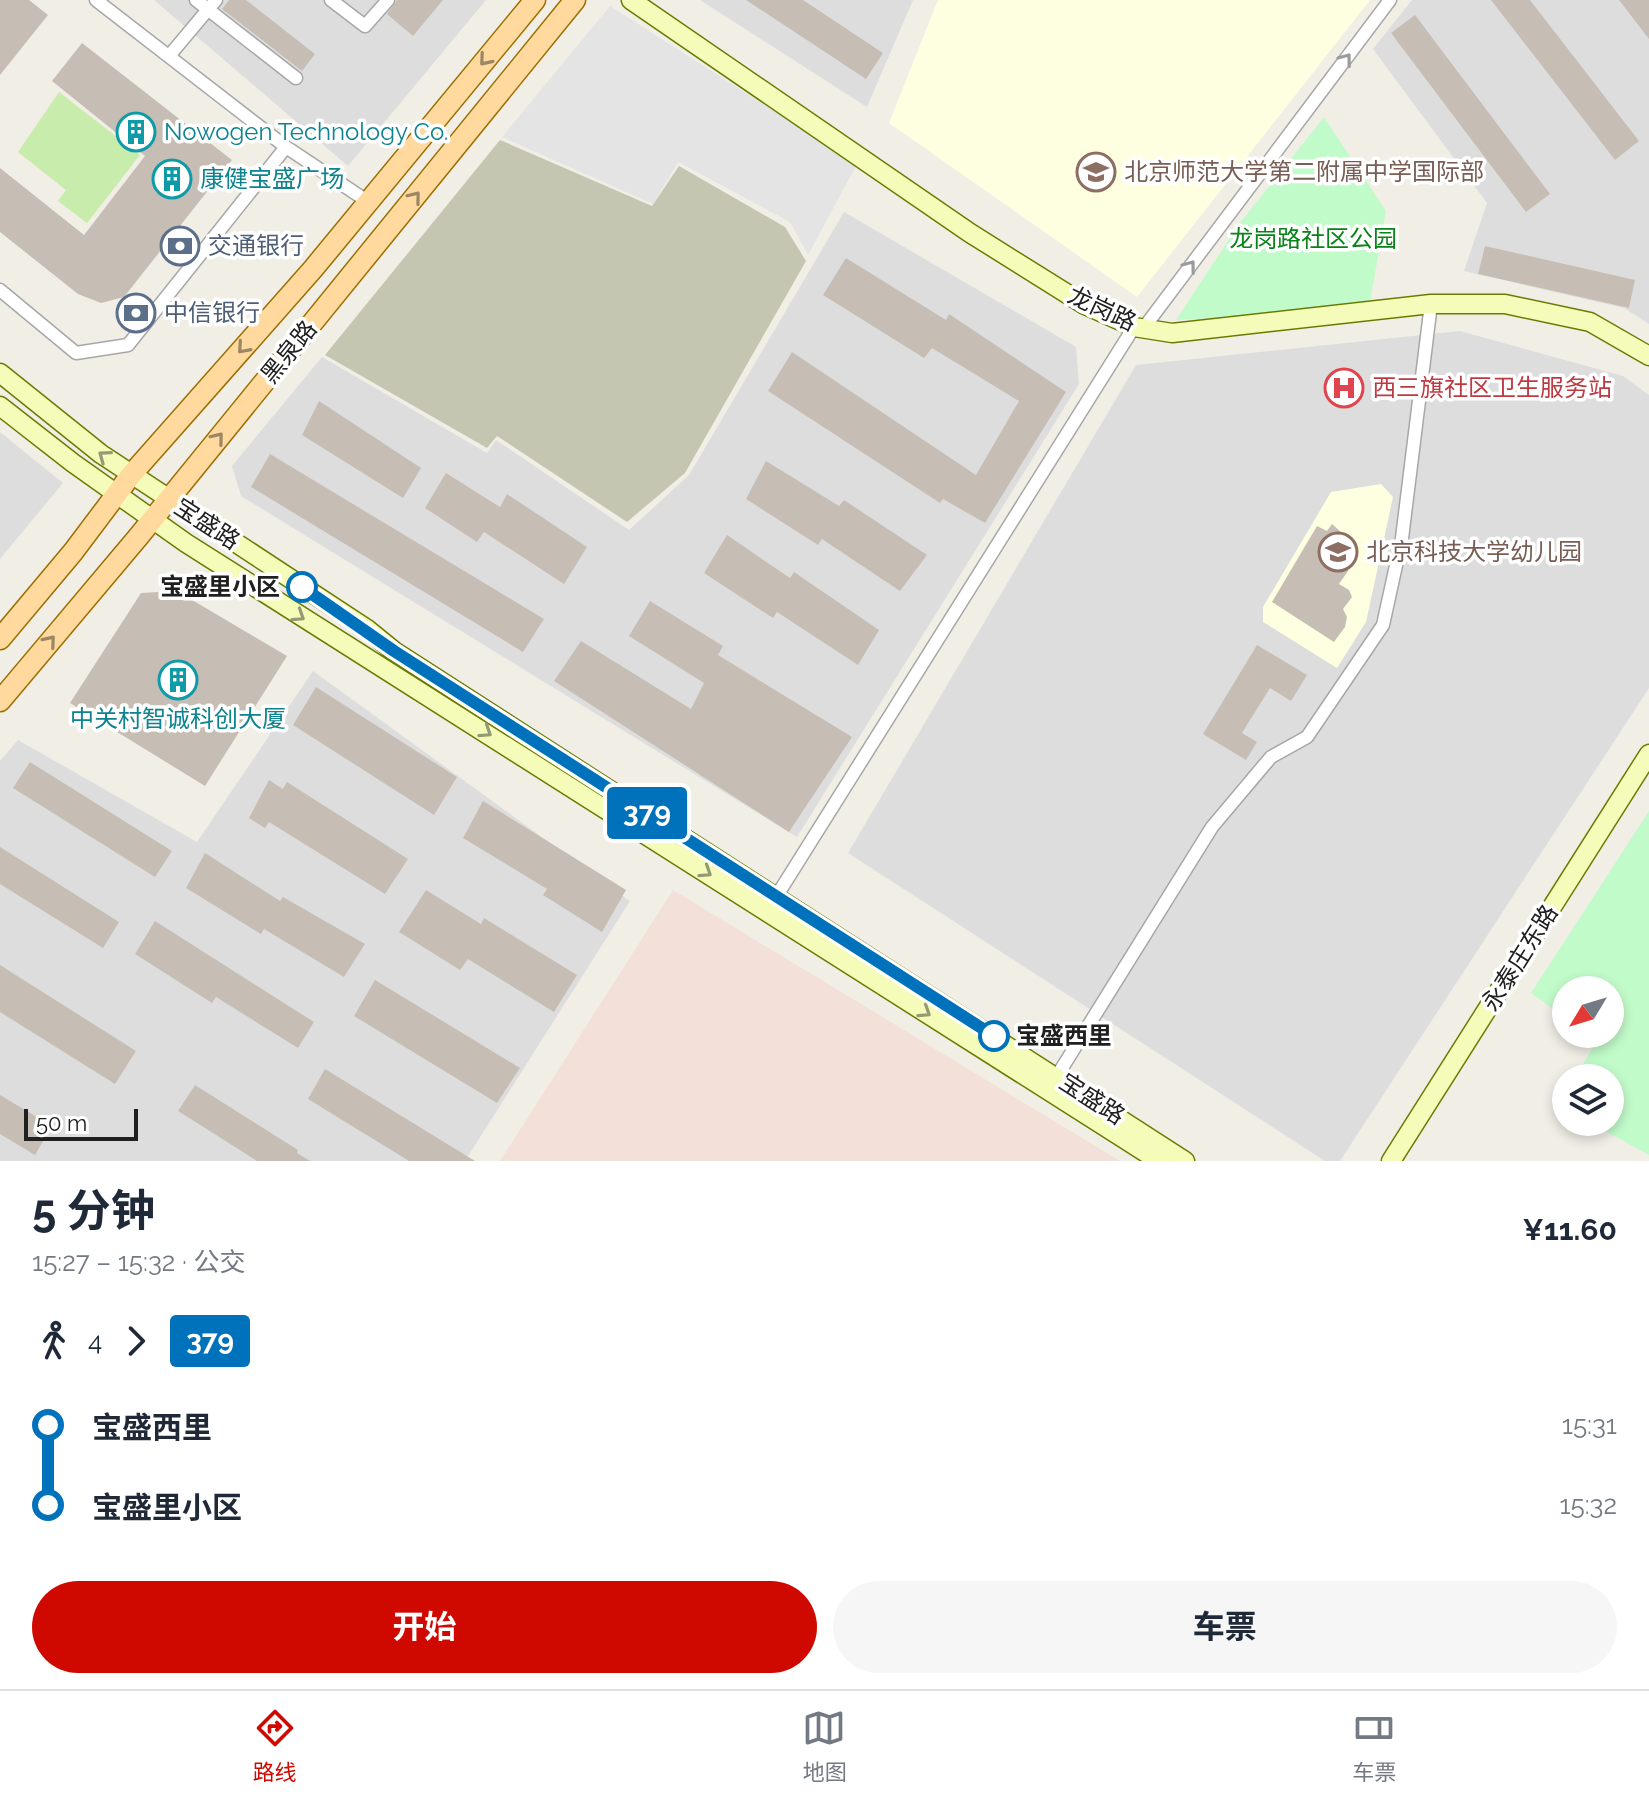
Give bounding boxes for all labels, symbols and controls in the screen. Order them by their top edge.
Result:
one-way arrow [480,51,495,65]
one-way arrow [1337,53,1351,67]
building icon: Nowogen Technology Co. [115,111,157,153]
place label: Nowogen Technology Co. [164,117,448,146]
school or university icon: 北京师范大学第二附属中学国际部 [1075,151,1117,193]
place label: 北京师范大学第二附属中学国际部 [1124,157,1484,186]
building icon: 康健宝盛广场 [151,158,193,200]
place label: 康健宝盛广场 [200,164,344,193]
one-way arrow [405,192,420,206]
park label: 龙岗路社区公园 [1229,224,1397,253]
bank icon: 交通银行 [159,225,201,267]
place label: 交通银行 [208,231,304,260]
one-way arrow [1180,261,1194,275]
street label: 龙岗路 [1063,280,1141,337]
bank icon: 中信银行 [115,292,157,334]
place label: 中信银行 [164,298,260,327]
street label: 黑泉路 [255,315,323,389]
one-way arrow [238,339,252,354]
hospital icon: 西三旗社区卫生服务站 [1323,367,1365,409]
place label: 西三旗社区卫生服务站 [1372,373,1612,402]
one-way arrow [208,433,222,448]
one-way arrow [98,451,112,465]
street label: 宝盛路 [169,492,245,555]
school or university icon: 北京科技大学幼儿园 [1317,531,1359,573]
place label: 北京科技大学幼儿园 [1366,537,1582,566]
place label: 宝盛里小区 [160,572,280,601]
marker: 宝盛里小区 [287,572,317,602]
one-way arrow [290,606,305,621]
one-way arrow [40,636,55,651]
building icon: 中关村智诚科创大厦 [157,659,199,701]
place label: 中关村智诚科创大厦 [70,704,286,733]
one-way arrow [478,723,492,738]
line badge: 379 [601,787,693,839]
text: 379 [623,796,671,829]
one-way arrow [697,863,711,878]
street label: 永泰庄东路 [1475,899,1564,1016]
north arrow [1552,976,1624,1048]
map controls [1552,976,1624,1136]
one-way arrow [916,1002,931,1017]
marker: 宝盛西里 [979,1021,1009,1051]
place label: 宝盛西里 [1016,1021,1112,1050]
button: layers [1552,1064,1624,1136]
street label: 宝盛路 [1054,1067,1130,1130]
scale bar [24,1105,138,1141]
text: 50 m [36,1110,87,1136]
text: 5 分钟 [32,1185,155,1236]
text: ¥11.60 [1523,1212,1617,1247]
text: 15:27 – 15:32 · 公交 [32,1247,246,1277]
icon: walk [32,1319,76,1363]
icon: forward [114,1319,158,1363]
text: 379 [186,1324,234,1357]
text: 4 [88,1326,102,1356]
text: 宝盛西里 [92,1410,212,1445]
text: 15:31 [1562,1410,1617,1440]
text: 宝盛里小区 [92,1490,242,1525]
text: 15:32 [1559,1490,1617,1520]
button: 开始 [32,1581,817,1673]
button: 车票 [833,1581,1617,1673]
tab: 路线 [253,1706,297,1786]
tab: 地图 [802,1706,846,1786]
tab: 车票 [1352,1706,1396,1786]

